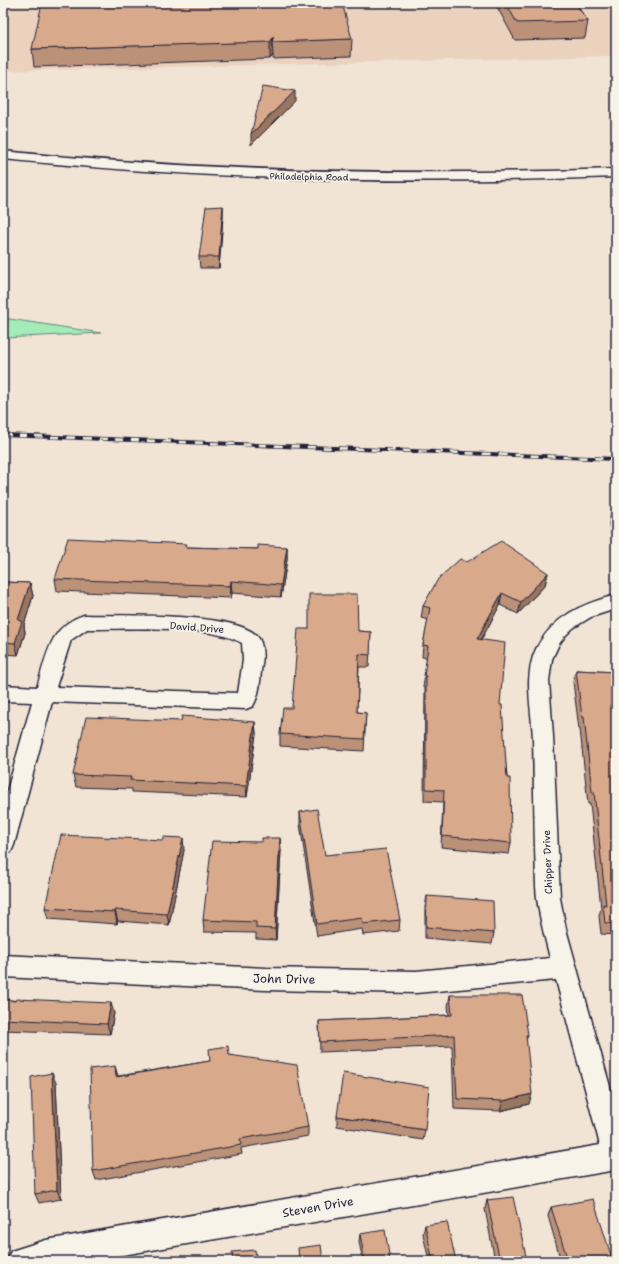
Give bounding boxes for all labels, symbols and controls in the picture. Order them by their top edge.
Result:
street label: Philadelphia Road [269,170,349,184]
street label: David Drive [169,619,225,636]
street label: Chipper Drive [540,829,555,894]
street label: John Drive [253,970,316,988]
street label: Steven Drive [281,1193,355,1221]

